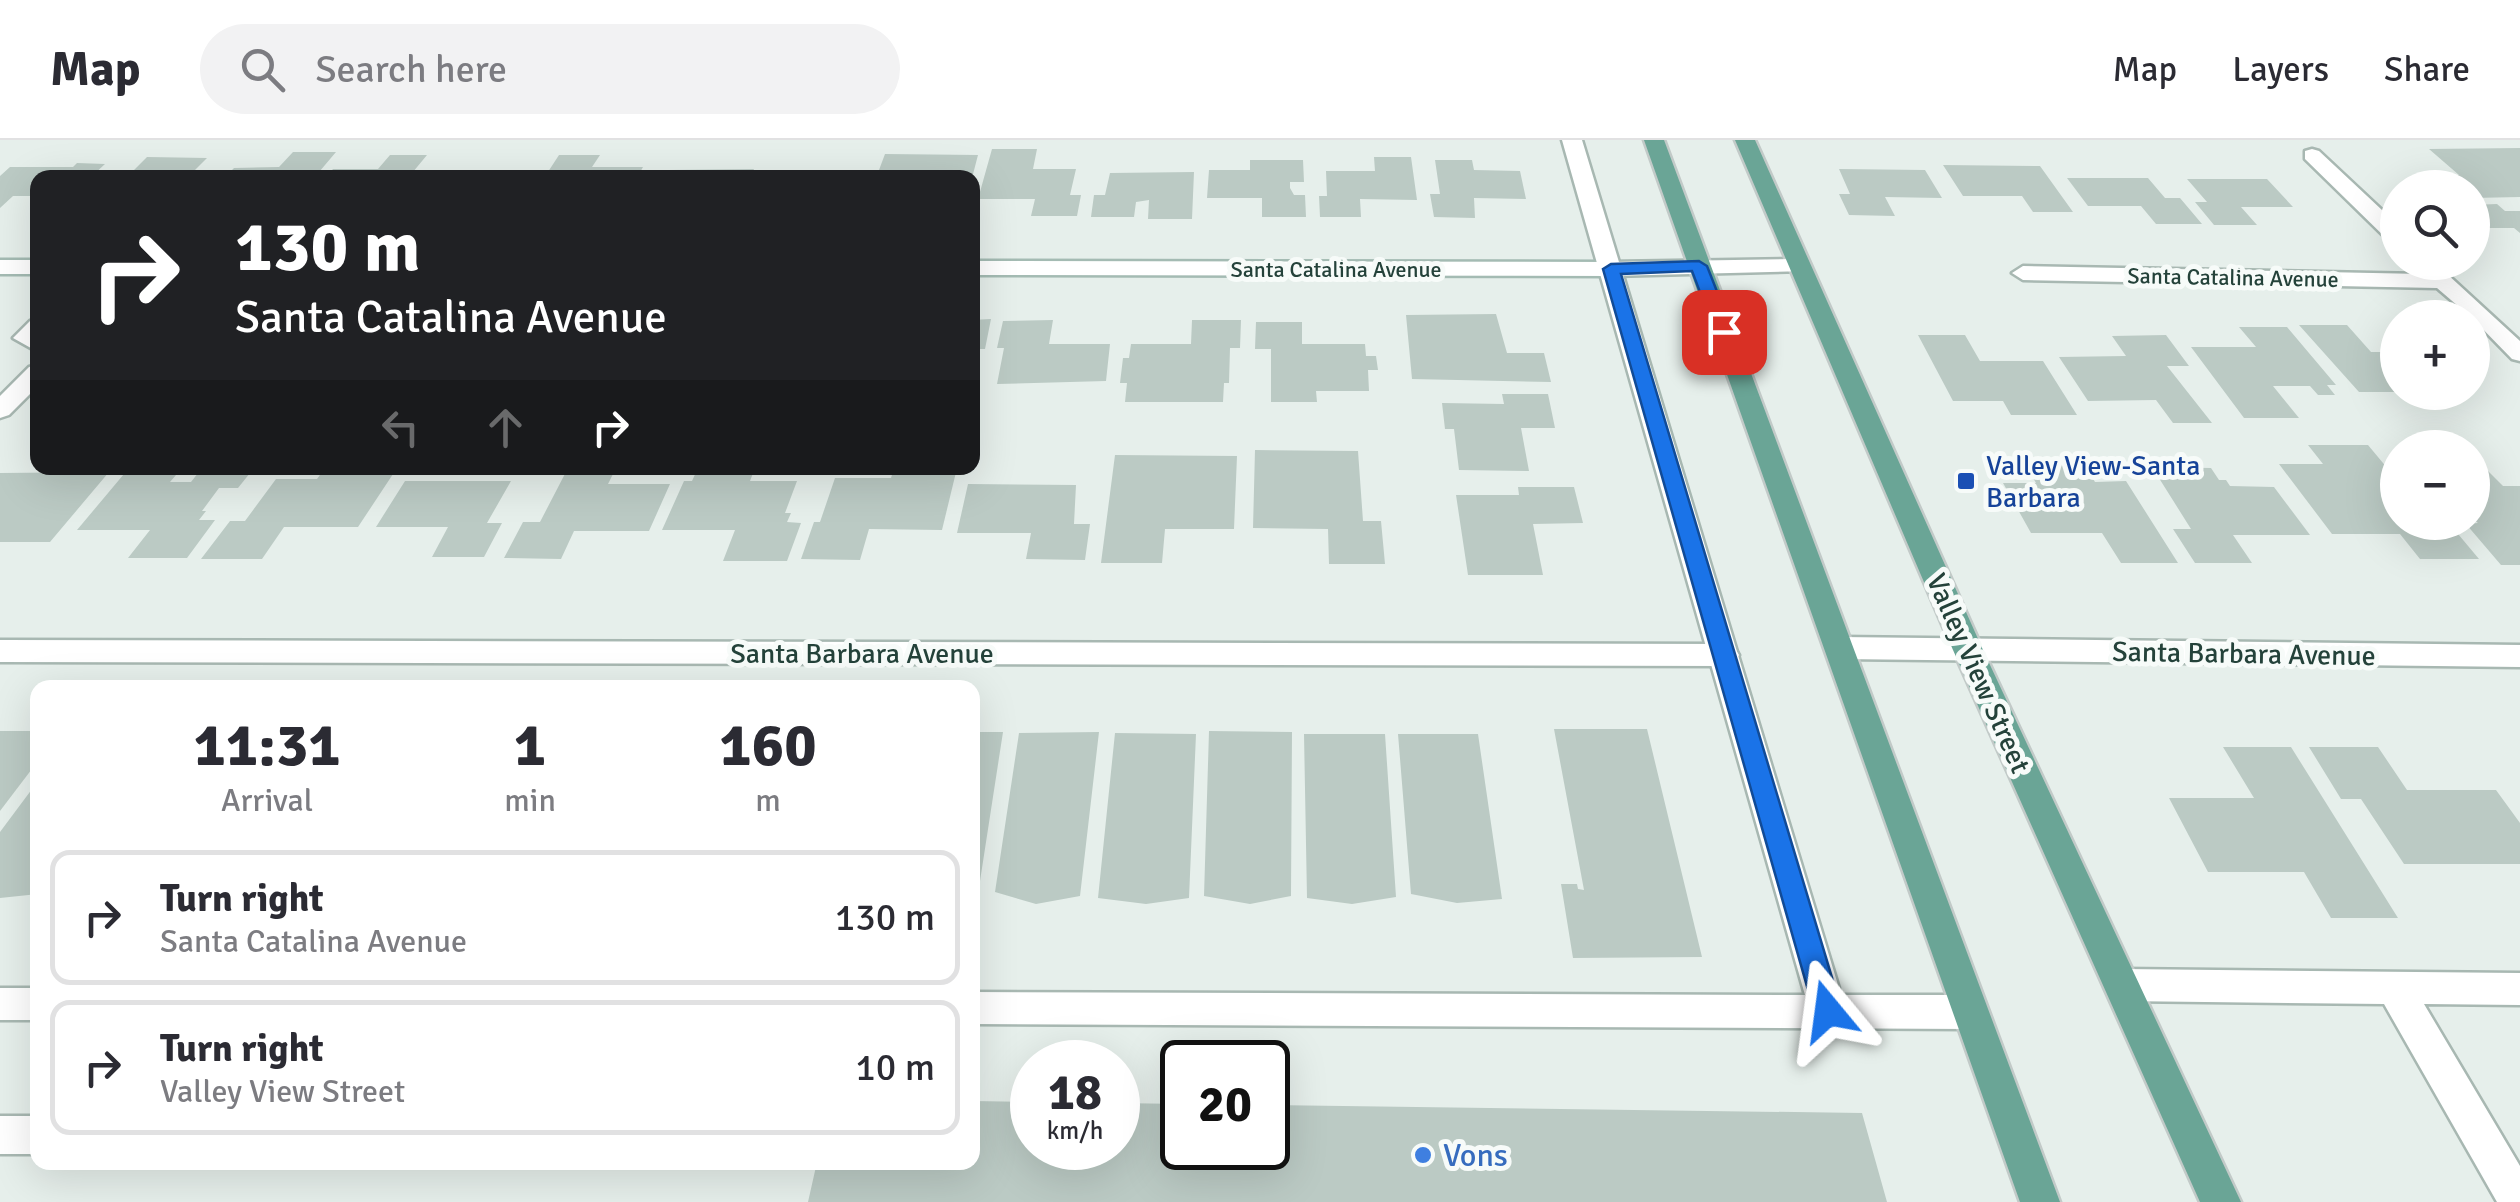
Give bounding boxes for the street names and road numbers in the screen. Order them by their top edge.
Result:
street label: Santa Catalina Avenue [1230,256,1442,283]
street label: Santa Catalina Avenue [2127,262,2339,293]
street label: Valley View Street [1919,568,2037,779]
street label: Santa Barbara Avenue [2112,635,2376,673]
street label: Santa Barbara Avenue [730,637,994,671]

